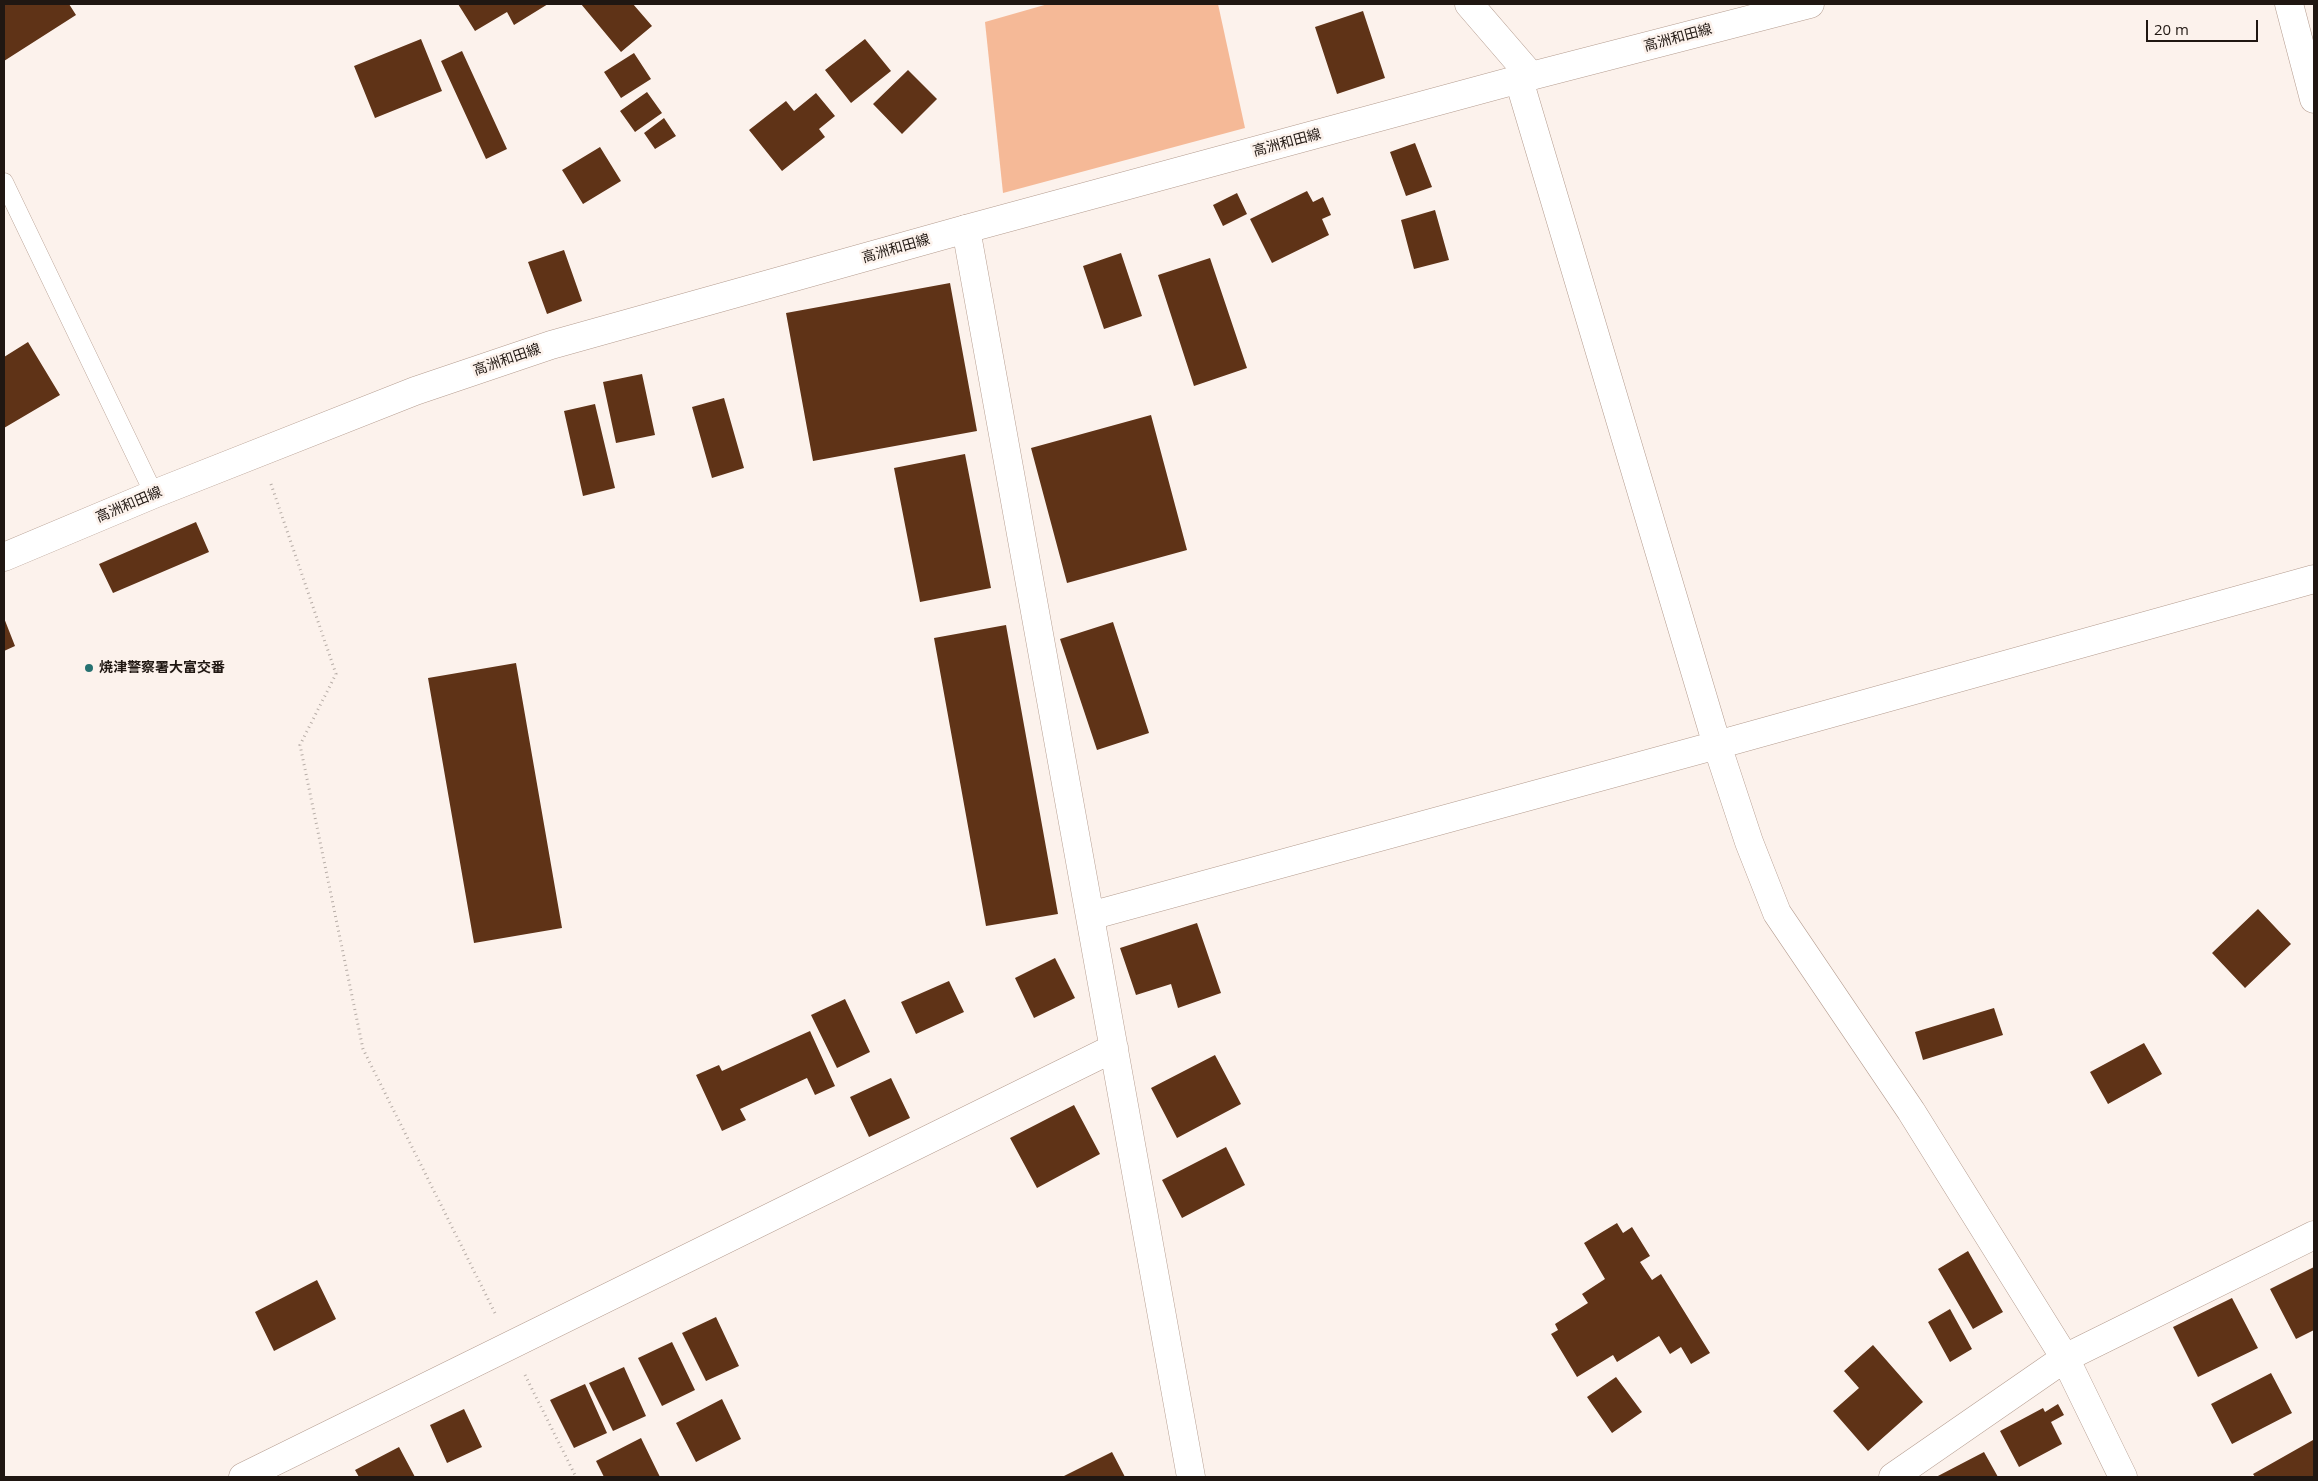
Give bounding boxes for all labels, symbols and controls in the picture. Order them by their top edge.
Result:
scale bar [2148,10,2260,42]
text: 20 m [2154,19,2189,39]
street label: 高洲和田線 [1642,21,1714,55]
street label: 高洲和田線 [1251,126,1323,160]
street label: 高洲和田線 [860,231,932,267]
street label: 高洲和田線 [471,341,543,379]
street label: 高洲和田線 [94,484,164,526]
place label: 焼津警察署大富交番 [99,660,225,676]
marker: 焼津警察署大富交番 [83,662,95,674]

